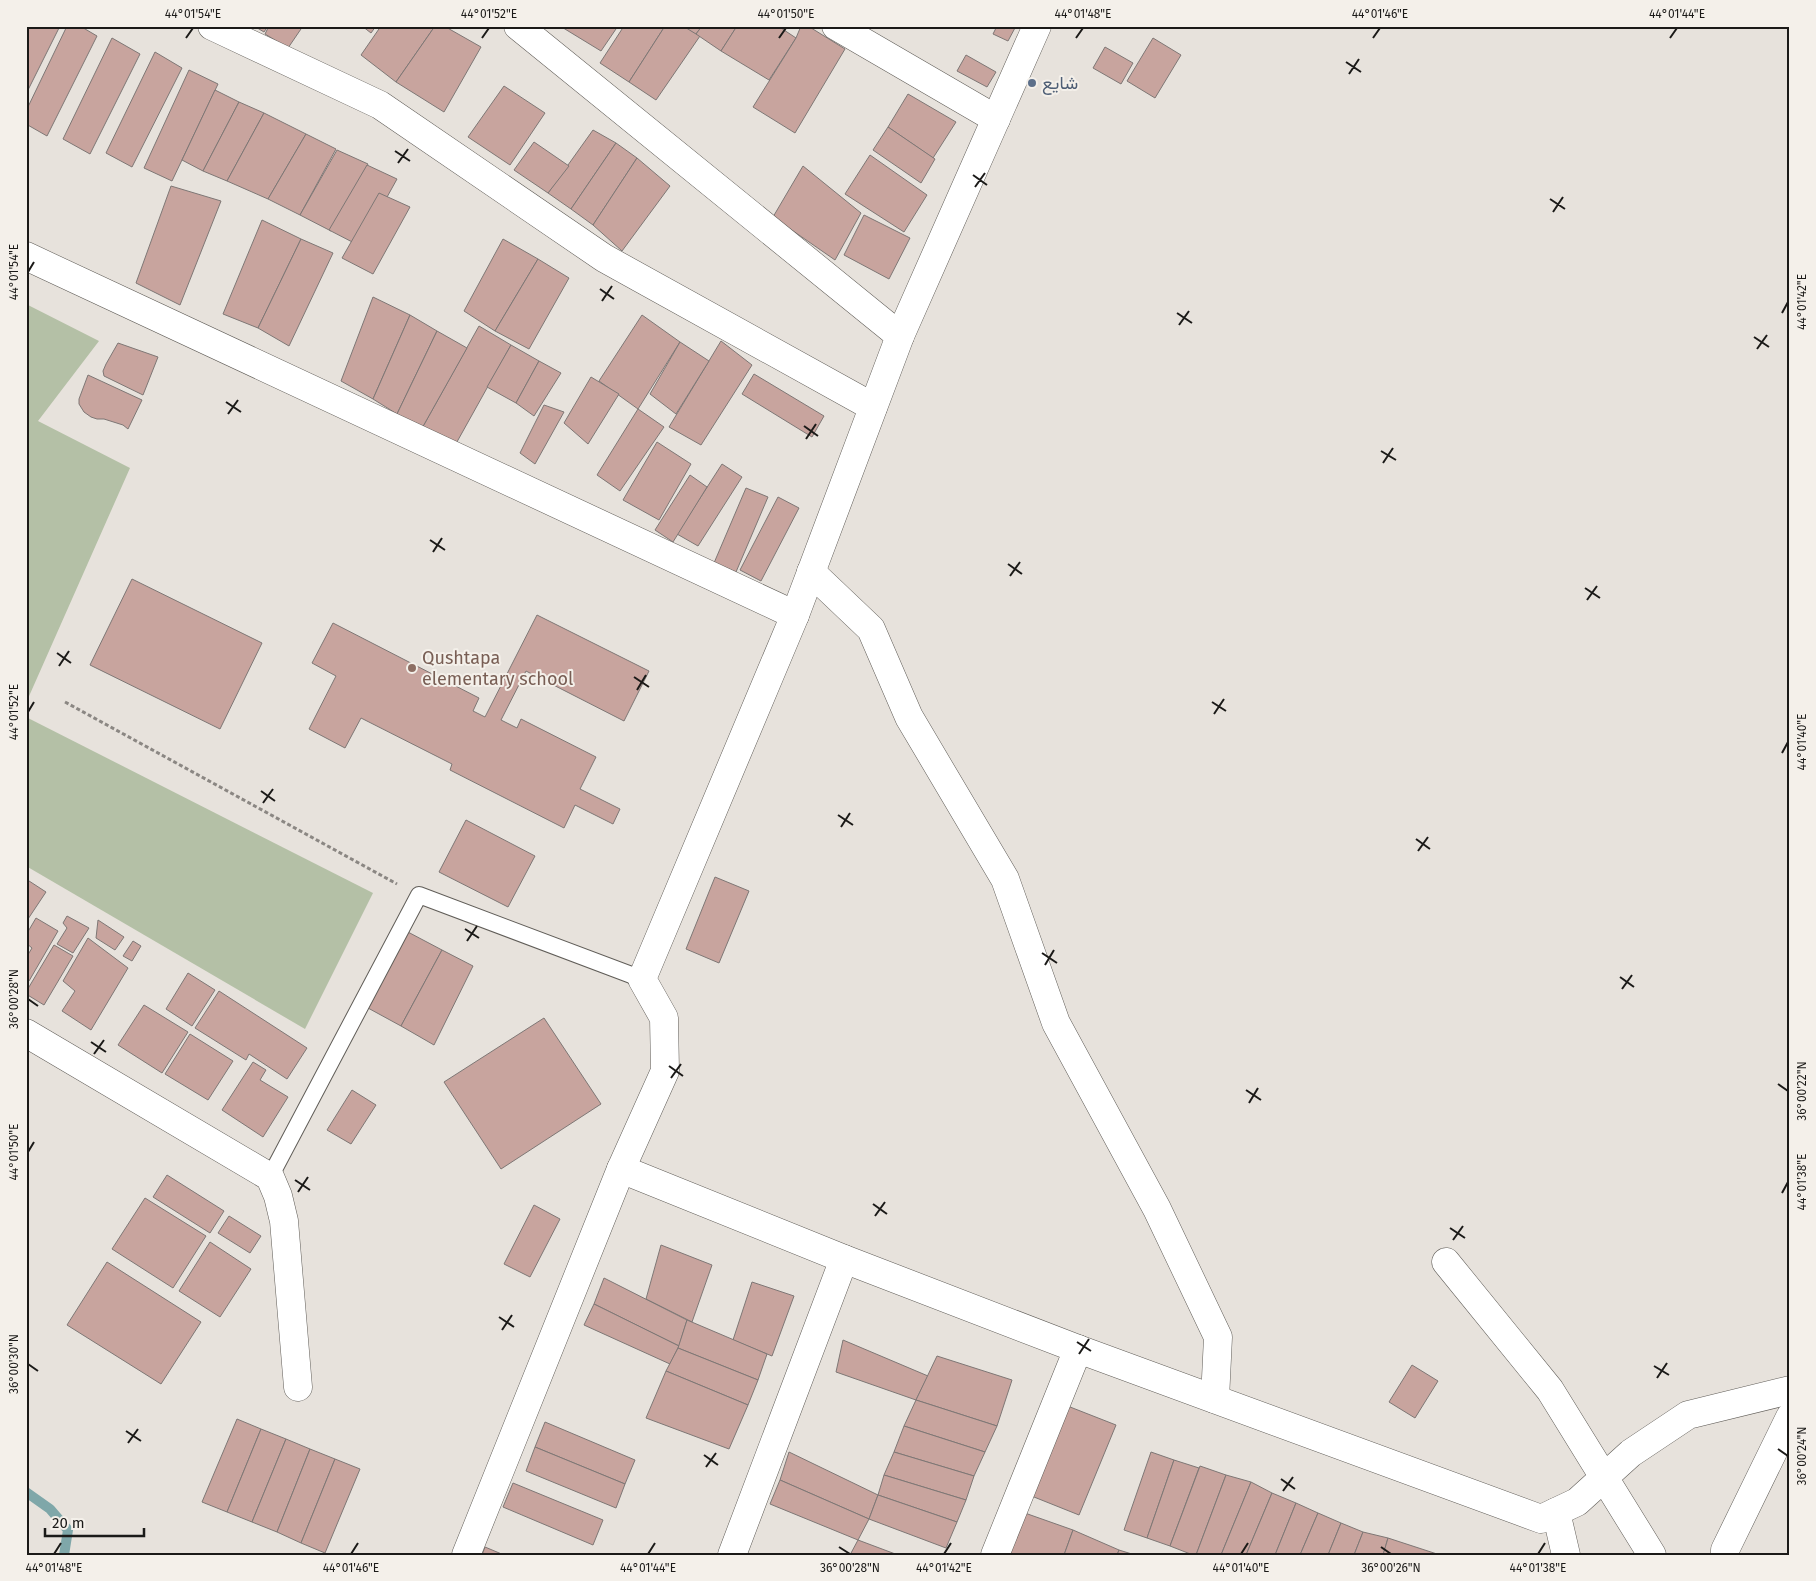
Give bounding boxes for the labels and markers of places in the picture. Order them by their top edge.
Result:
place label: شايع [1042,72,1078,95]
marker: شايع [1026,77,1038,89]
place label: Qushtapa elementary school [422,647,573,690]
marker: Qushtapa elementary school [406,662,418,674]

